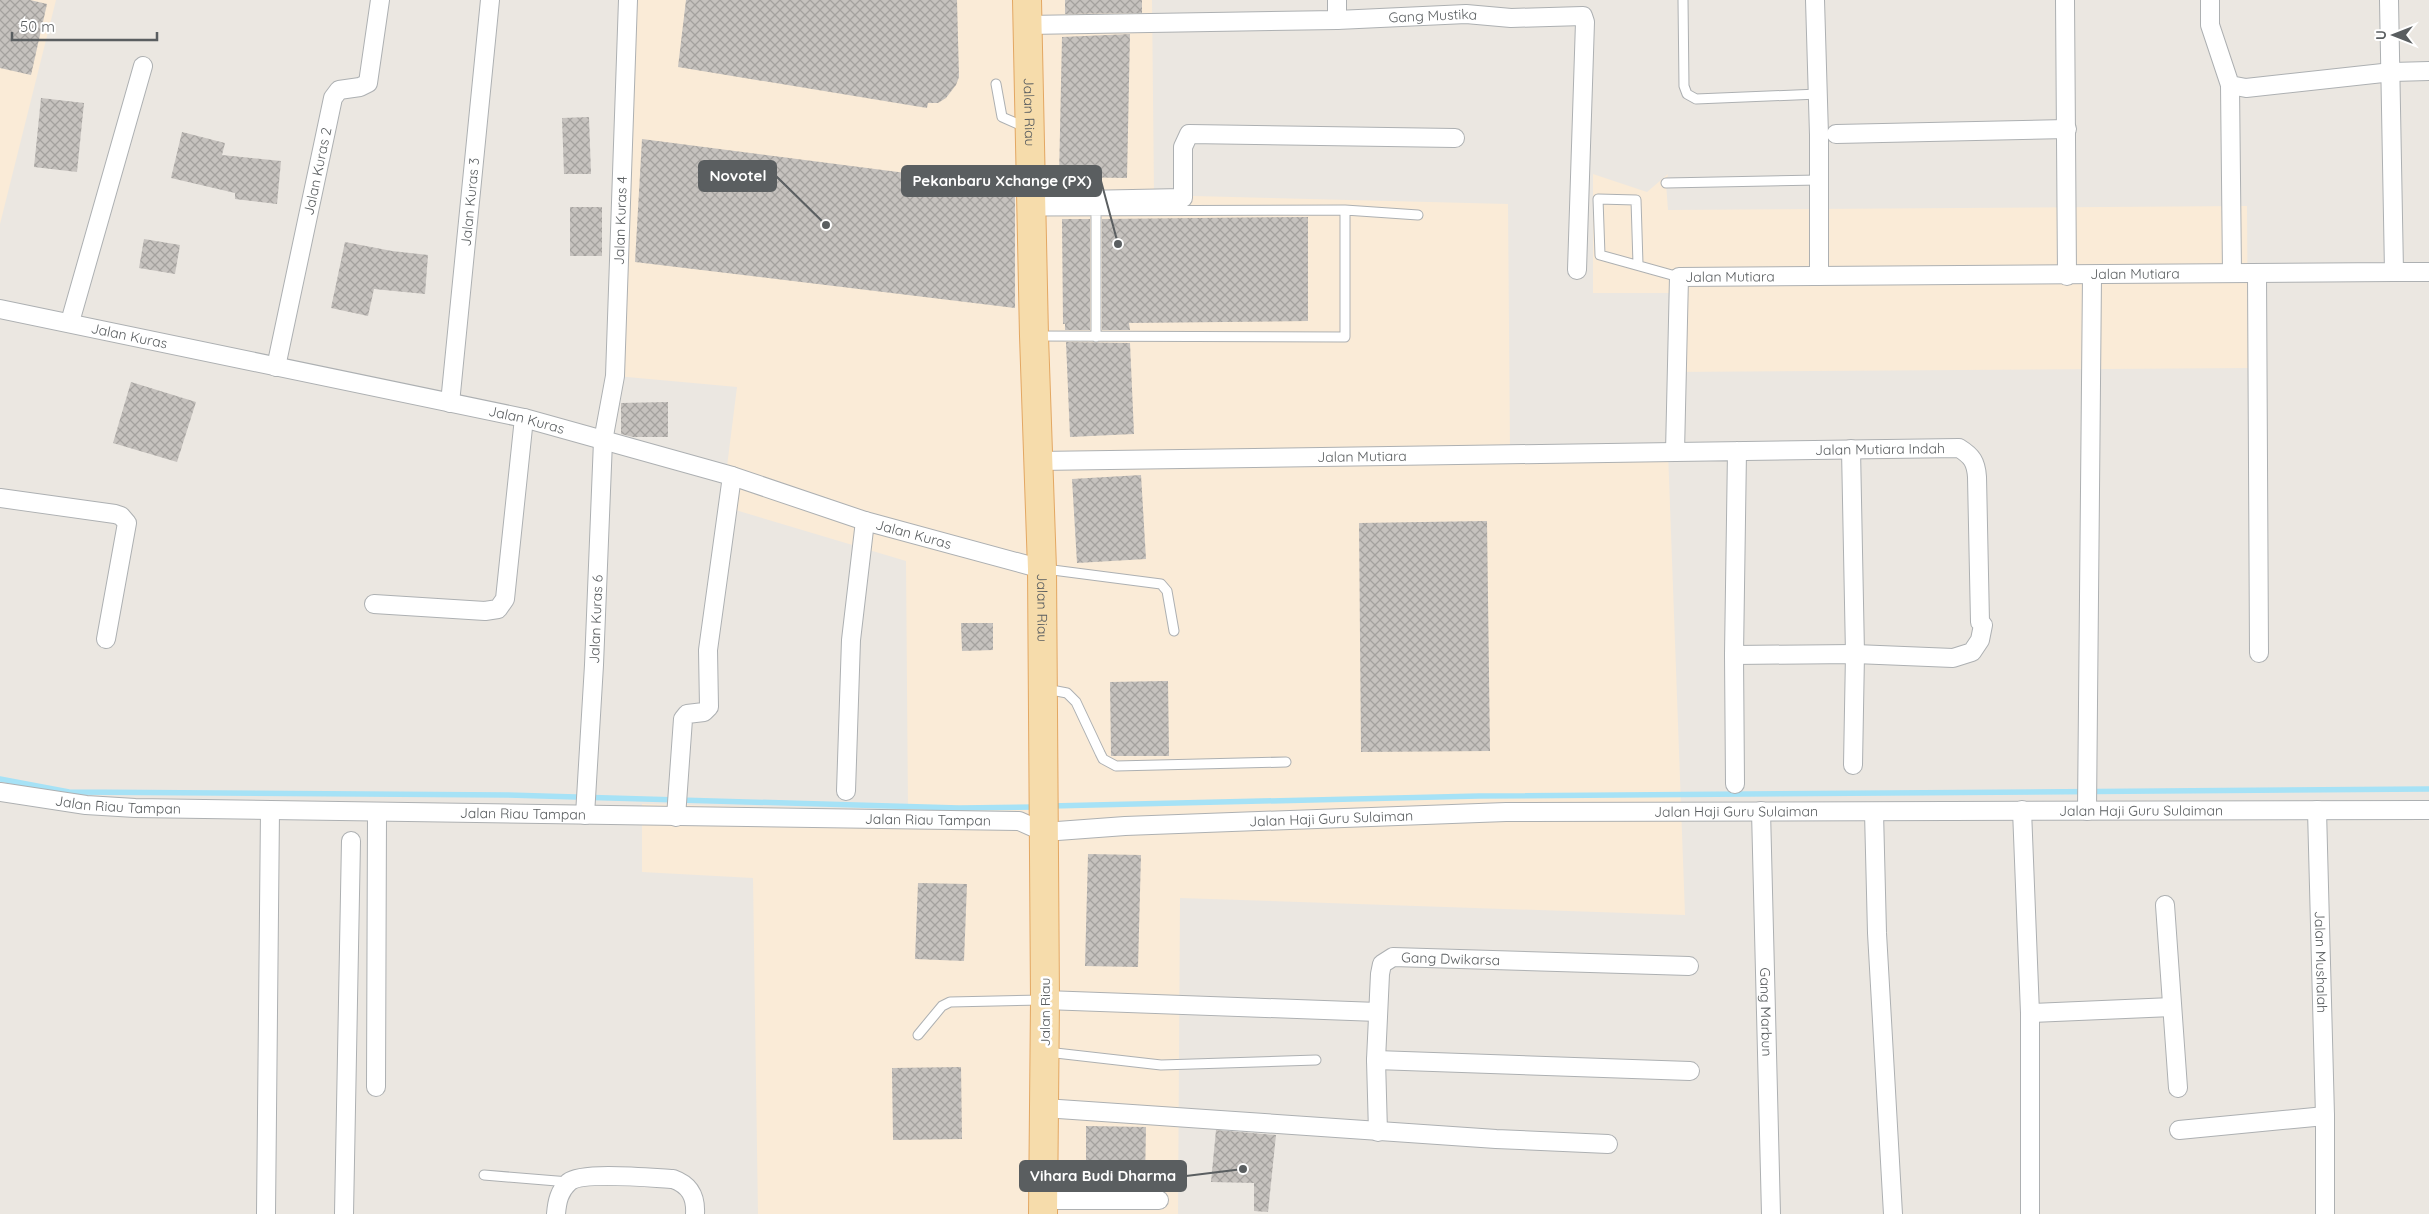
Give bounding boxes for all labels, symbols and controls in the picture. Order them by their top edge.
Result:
street label: Gang Mustika [1388,5,1478,27]
scale bar [12,10,158,42]
north arrow [2369,10,2419,60]
text: 50 m [20,17,55,36]
text: U [2372,30,2390,40]
street label: Jalan Riau [1020,77,1039,147]
street label: Jalan Kuras 2 [299,126,336,217]
street label: Jalan Kuras 3 [457,157,483,247]
callout: Novotel [699,161,776,191]
text: Novotel [710,166,767,185]
callout: Pekanbaru Xchange (PX) [902,166,1101,196]
text: Pekanbaru Xchange (PX) [912,171,1092,190]
street label: Jalan Kuras 4 [610,176,631,265]
street label: Jalan Mutiara [2090,264,2180,283]
street label: Jalan Mutiara [1685,267,1775,286]
street label: Jalan Kuras [89,319,169,353]
street label: Jalan Kuras [487,402,567,438]
street label: Jalan Mutiara Indah [1815,439,1945,459]
street label: Jalan Mutiara [1317,447,1407,466]
street label: Jalan Kuras [874,515,954,553]
street label: Jalan Riau [1033,573,1052,642]
street label: Jalan Kuras 6 [585,574,607,664]
street label: Jalan Riau Tampan [54,791,181,818]
street label: Jalan Haji Guru Sulaiman [2059,801,2223,820]
street label: Jalan Haji Guru Sulaiman [1654,802,1818,821]
street label: Jalan Riau Tampan [460,804,586,824]
street label: Jalan Haji Guru Sulaiman [1249,806,1414,830]
street label: Jalan Riau Tampan [865,810,991,830]
street label: Jalan Mushalah [2311,911,2331,1013]
street label: Gang Dwikarsa [1401,948,1500,969]
street label: Gang Marbun [1756,967,1776,1057]
street label: Jalan Riau [1036,978,1054,1046]
callout: Vihara Budi Dharma [1020,1161,1186,1191]
text: Vihara Budi Dharma [1030,1166,1176,1185]

